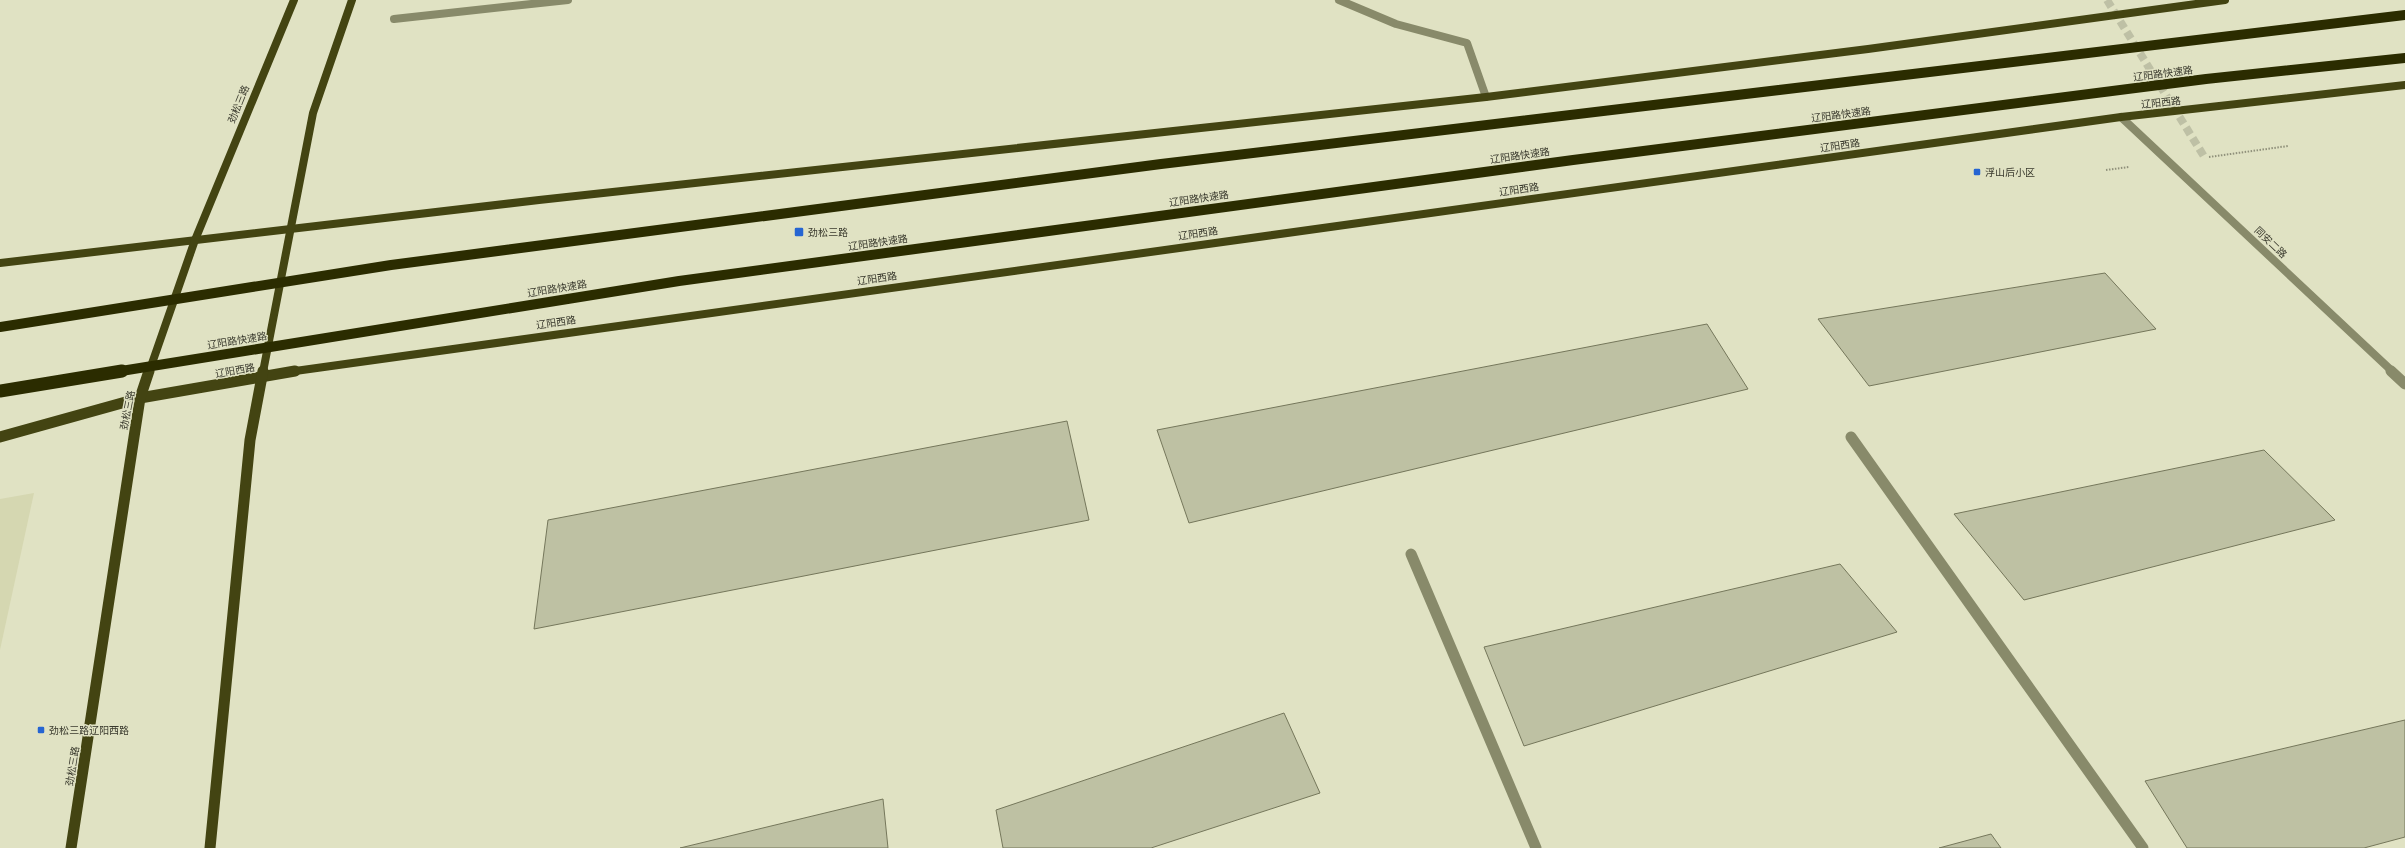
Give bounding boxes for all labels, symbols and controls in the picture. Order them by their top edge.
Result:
street label: 辽阳路快速路 [2133,64,2194,84]
street label: 劲松三路 [226,84,252,125]
street label: 辽阳西路 [2141,95,2182,111]
street label: 辽阳路快速路 [1811,105,1872,125]
street label: 辽阳西路 [1819,137,1861,155]
street label: 辽阳路快速路 [1490,146,1551,166]
marker: 浮山后小区 [1972,167,1982,177]
place label: 浮山后小区 [1985,167,2035,179]
street label: 辽阳西路 [1498,181,1540,199]
street label: 辽阳路快速路 [1169,189,1230,209]
street label: 辽阳西路 [1177,225,1219,243]
street label: 同安二路 [2252,225,2289,261]
marker: 劲松三路 [793,226,805,238]
place label: 劲松三路 [808,227,848,239]
street label: 辽阳路快速路 [848,233,909,253]
street label: 辽阳西路 [856,270,898,288]
street label: 辽阳路快速路 [527,278,588,300]
street label: 辽阳西路 [535,314,577,332]
street label: 辽阳路快速路 [207,330,268,352]
street label: 辽阳西路 [214,362,256,380]
street label: 劲松三路 [118,389,138,431]
marker: 劲松三路辽阳西路 [36,725,46,735]
place label: 劲松三路辽阳西路 [49,725,129,737]
street label: 劲松三路 [64,745,82,787]

